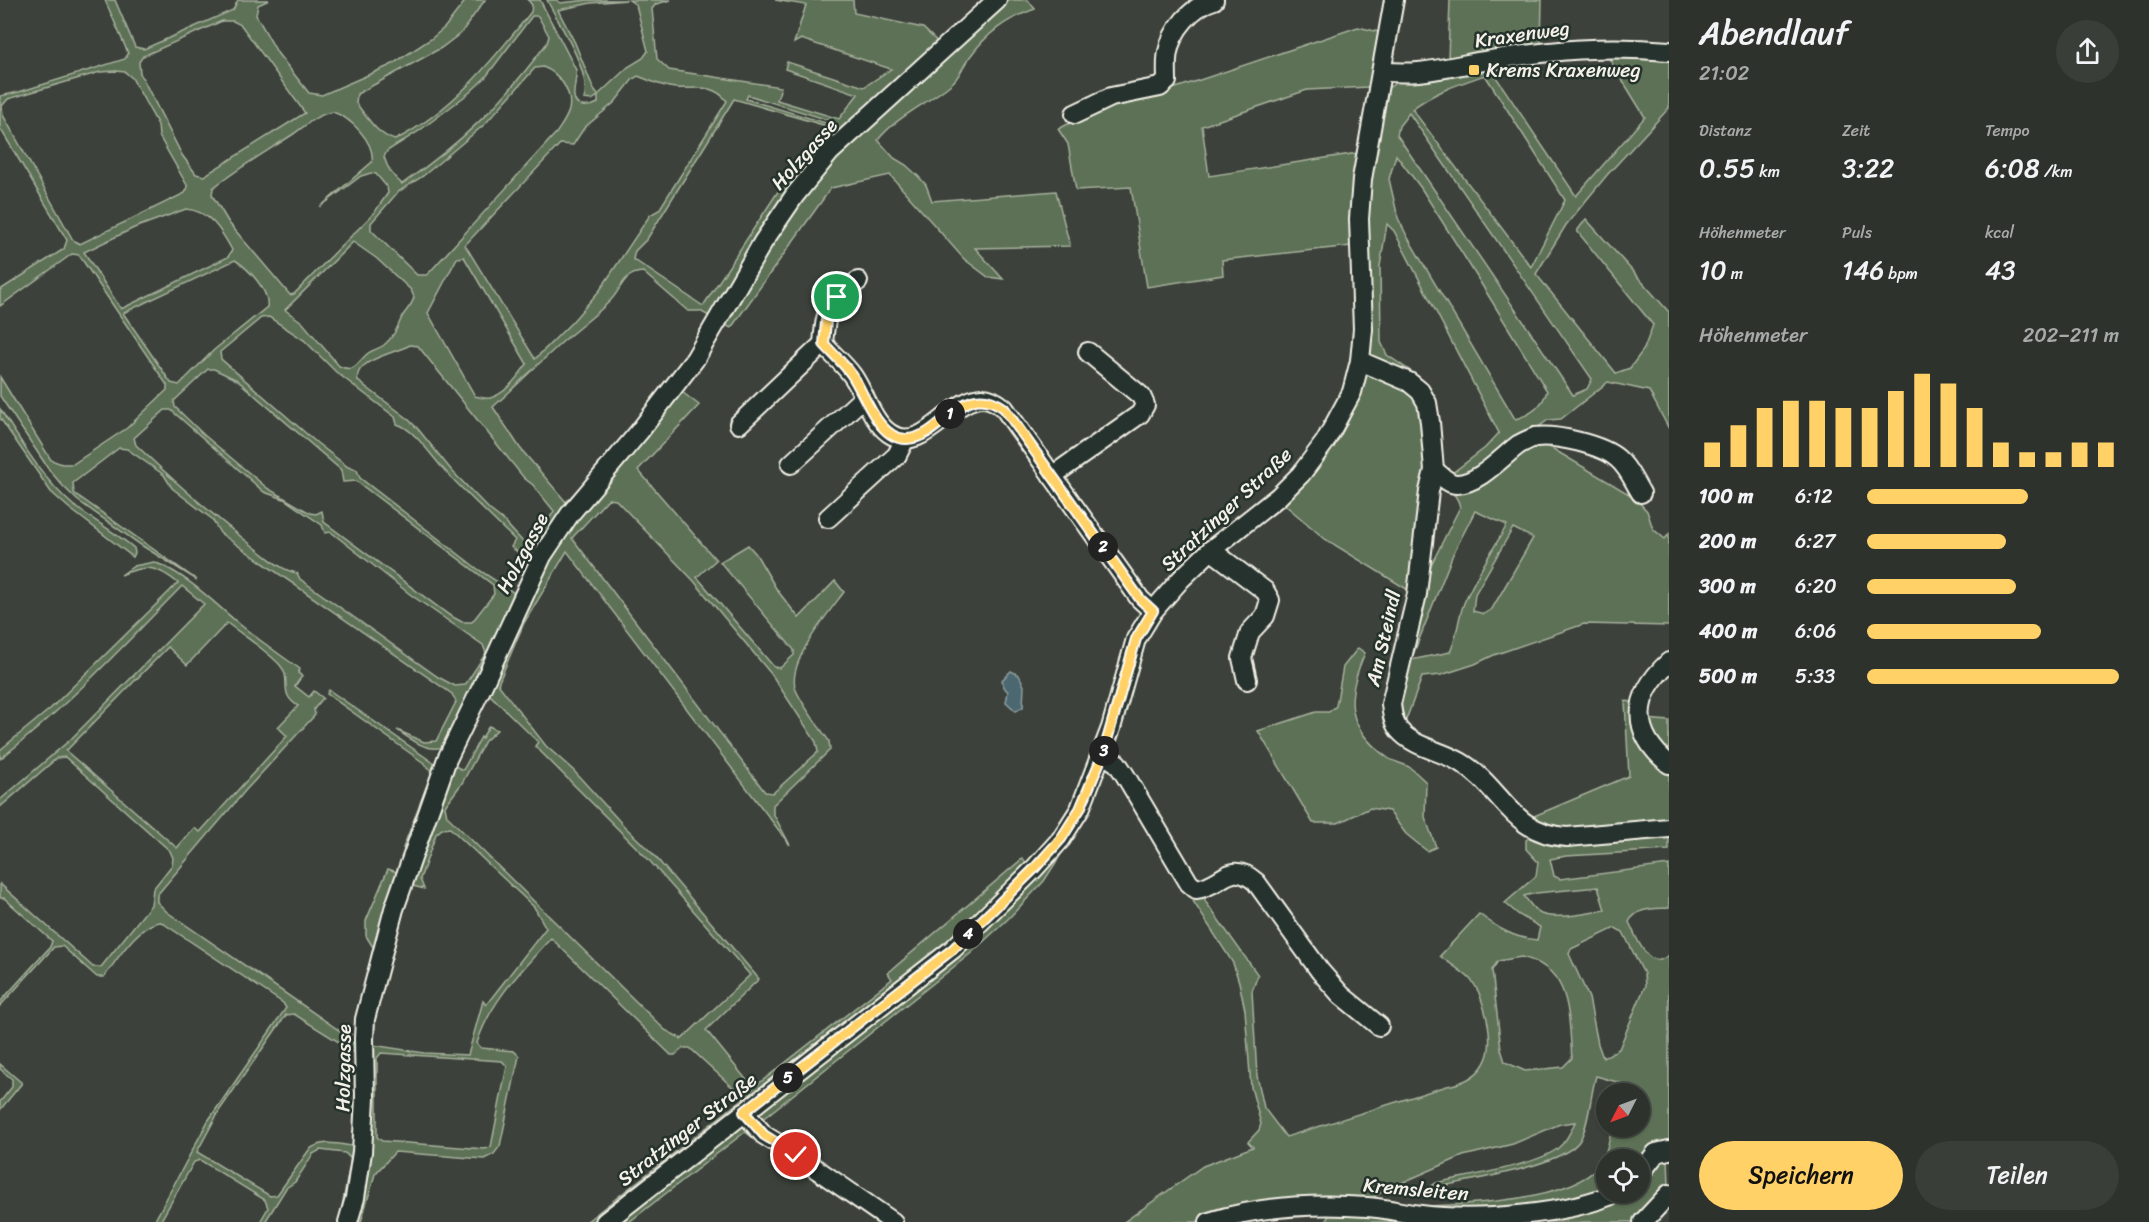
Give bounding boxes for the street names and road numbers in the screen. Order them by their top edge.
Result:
street label: Kraxenweg [1472,11,1572,58]
street label: Holzgasse [762,110,847,199]
street label: Stratzinger Straße [1152,439,1301,580]
street label: Holzgasse [486,506,559,600]
street label: Am Steindl [1355,585,1412,691]
street label: Holzgasse [325,1024,362,1112]
street label: Stratzinger Straße [609,1063,765,1196]
street label: Kremsleiten [1362,1167,1470,1212]

